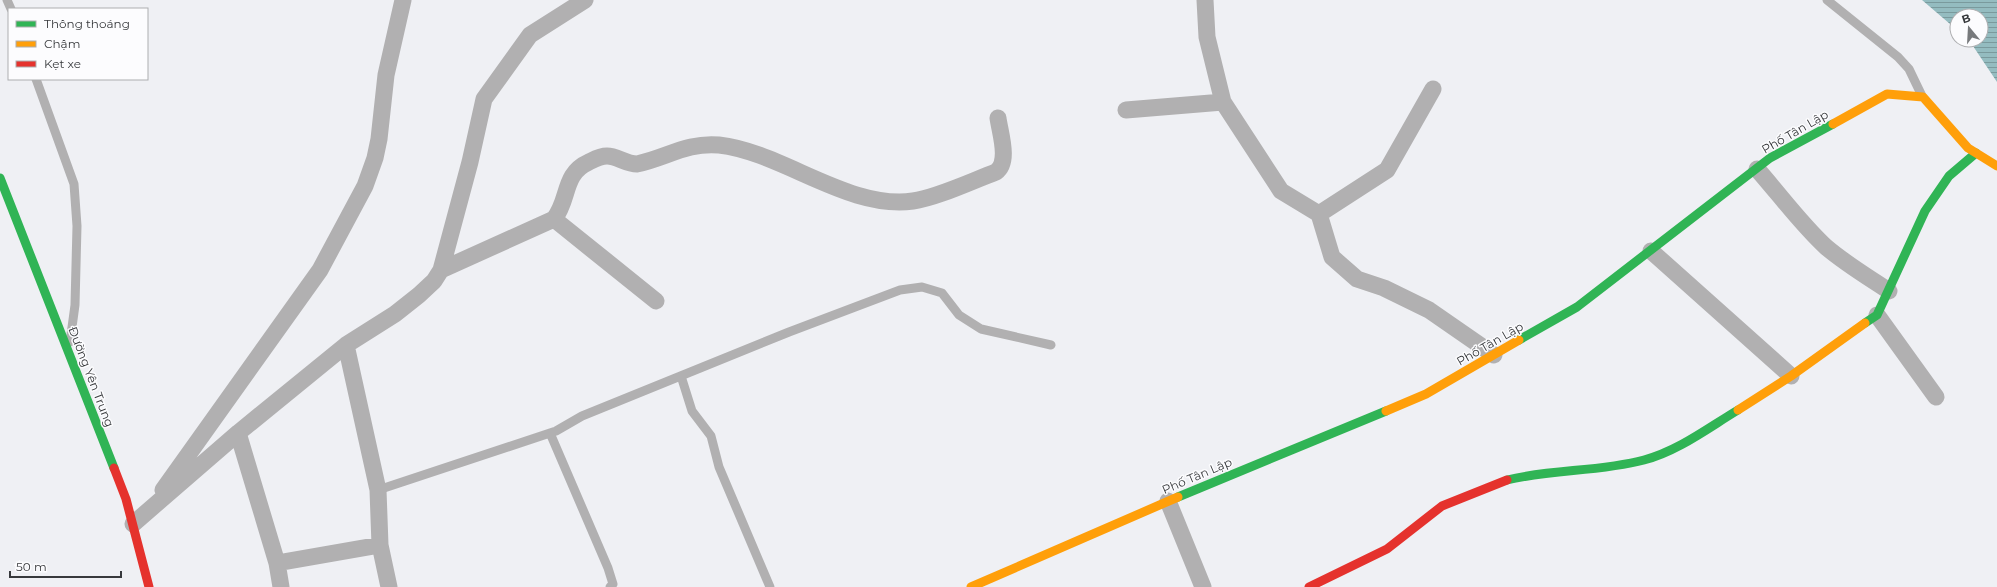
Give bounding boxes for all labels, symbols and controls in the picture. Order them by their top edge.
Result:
legend [8,8,148,80]
north arrow [1949,8,1989,48]
text: B [1960,11,1972,26]
text: Thông thoáng [44,16,130,31]
text: Chậm [44,36,80,51]
text: Kẹt xe [44,56,81,71]
street label: Phố Tân Lập [1759,106,1831,157]
street label: Phố Tân Lập [1454,318,1526,369]
street label: Đường Yên Trung [65,325,117,429]
street label: Phố Tân Lập [1160,454,1234,497]
scale bar [10,553,121,579]
text: 50 m [16,559,47,574]

